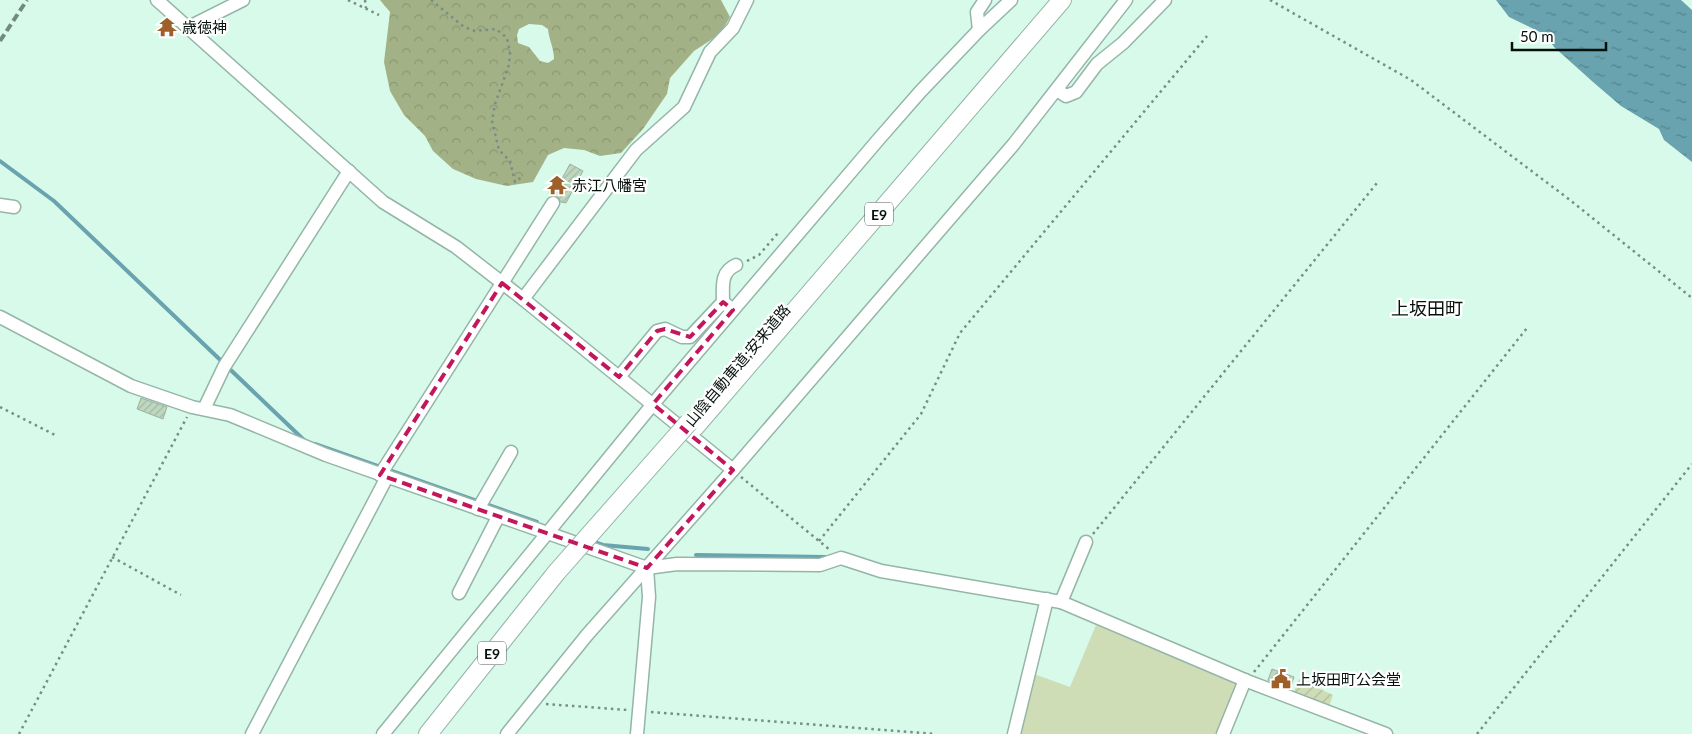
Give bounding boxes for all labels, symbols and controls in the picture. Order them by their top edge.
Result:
temple icon: 歳徳神 [156,16,178,38]
place label: 歳徳神 [182,18,227,36]
scale bar [1512,20,1606,52]
text: 50 m [1520,27,1554,45]
temple icon: 赤江八幡宮 [546,174,568,196]
place label: 赤江八幡宮 [572,176,647,194]
road number: E9 [865,202,893,225]
district label: 上坂田町 [1391,297,1463,319]
street label: 山陰自動車道;安来道路 [681,300,793,430]
road number: E9 [478,641,506,664]
public building icon: 上坂田町公会堂 [1270,668,1292,690]
place label: 上坂田町公会堂 [1296,670,1401,688]

